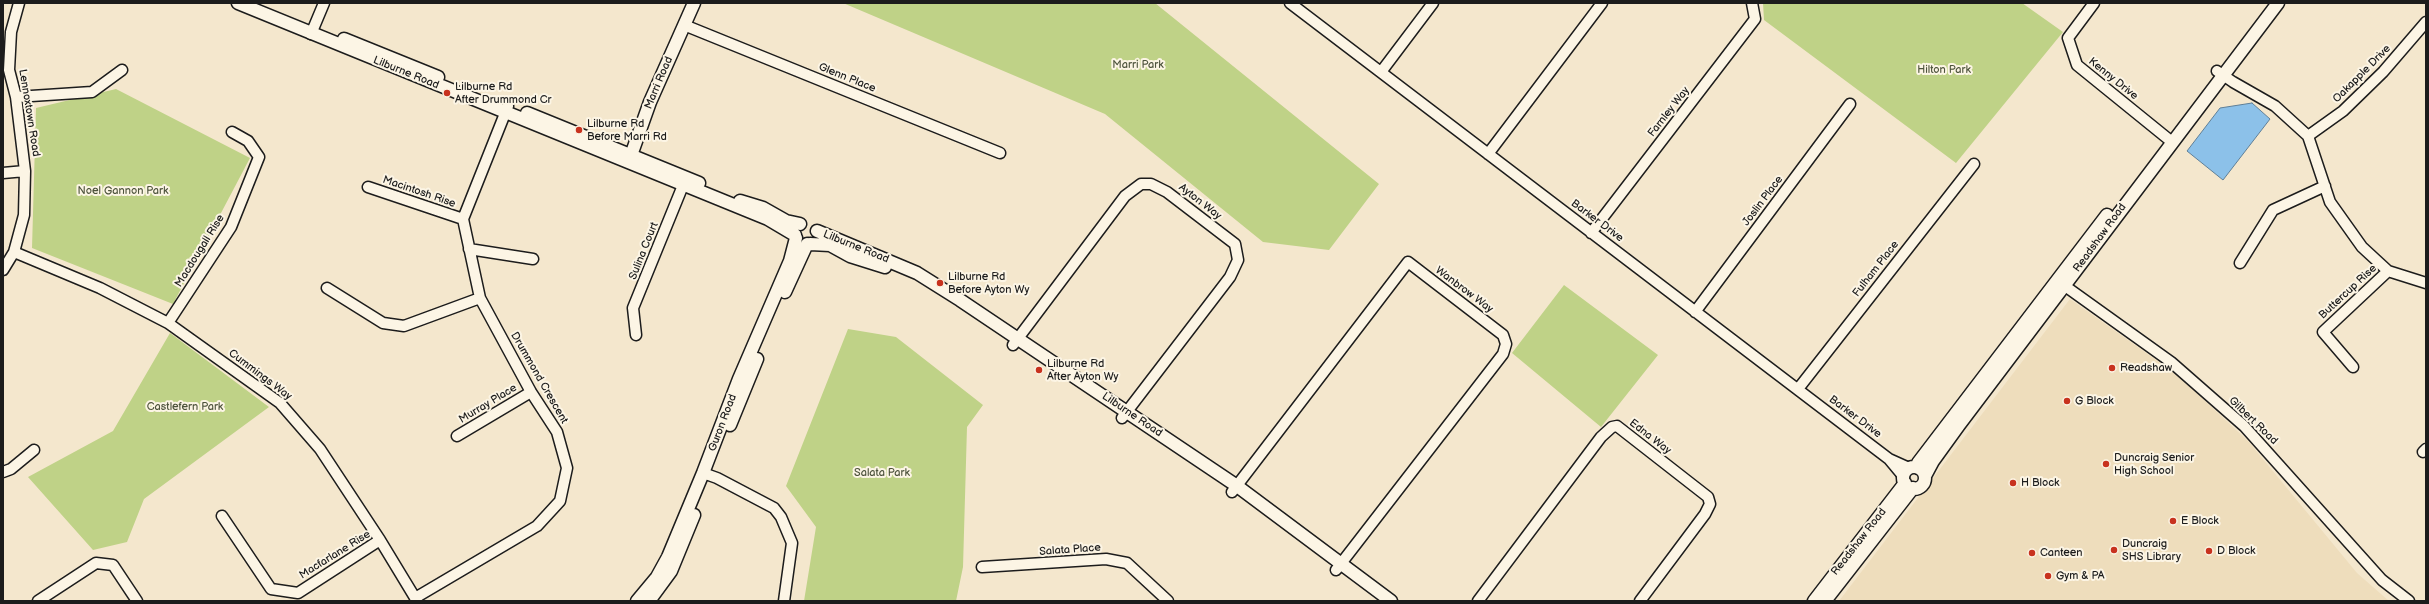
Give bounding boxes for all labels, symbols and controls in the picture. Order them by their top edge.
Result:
street label: Oakapple Drive [2330,42,2394,106]
street label: Lilburne Road [371,54,441,92]
street label: Marri Road [642,55,676,111]
street label: Kenny Drive [2086,55,2140,103]
park label: Marri Park [1112,58,1164,72]
street label: Glenn Place [817,61,877,95]
park label: Hilton Park [1917,63,1971,77]
street label: Lennoxtown Road [16,68,42,158]
place label: Lilburne Rd After Drummond Cr [455,80,551,106]
street label: Farnley Way [1645,84,1693,140]
marker: Lilburne Rd After Drummond Cr [442,88,452,98]
place label: Lilburne Rd Before Marri Rd [587,117,667,143]
marker: Lilburne Rd Before Marri Rd [574,125,584,135]
street label: Macintosh Rise [381,173,457,211]
street label: Joslin Place [1740,173,1786,229]
street label: Ayton Way [1176,181,1224,223]
park label: Noel Gannon Park [78,184,168,198]
street label: Barker Drive [1568,197,1626,245]
street label: Readshaw Road [2071,201,2129,275]
street label: Macdougall Rise [172,212,228,290]
street label: Sulina Court [626,220,662,282]
street label: Lilburne Road [821,228,891,266]
street label: Fulham Place [1850,238,1902,300]
street label: Buttercup Rise [2316,262,2380,322]
street label: Wanbrow Way [1432,264,1496,316]
place label: Lilburne Rd Before Ayton Wy [948,270,1029,296]
marker: Lilburne Rd Before Ayton Wy [935,278,945,288]
street label: Drummond Crescent [507,330,571,426]
street label: Cummings Way [226,347,294,403]
place label: Lilburne Rd After Ayton Wy [1047,357,1119,383]
place label: Readshaw [2120,361,2172,375]
marker: Readshaw [2107,363,2117,373]
marker: Lilburne Rd After Ayton Wy [1034,365,1044,375]
street label: Murray Place [457,381,519,427]
street label: Lilburne Road [1099,390,1165,440]
street label: Guron Road [706,393,740,453]
street label: Barker Drive [1826,393,1884,441]
place label: G Block [2075,394,2114,408]
street label: Gilbert Road [2226,394,2280,448]
marker: G Block [2062,396,2072,406]
park label: Castlefern Park [147,400,223,414]
street label: Edna Way [1626,417,1674,457]
place label: Duncraig Senior High School [2114,451,2194,477]
marker: Duncraig Senior High School [2101,459,2111,469]
park label: Salata Park [854,466,910,480]
place label: H Block [2021,476,2059,490]
marker: H Block [2008,478,2018,488]
street label: Readshaw Road [1829,506,1889,578]
place label: E Block [2181,514,2219,528]
marker: E Block [2168,516,2178,526]
street label: Macfarlane Rise [297,528,373,582]
place label: Duncraig SHS Library [2122,537,2181,563]
street label: Salata Place [1039,541,1101,559]
place label: D Block [2217,544,2255,558]
marker: Duncraig SHS Library [2109,545,2119,555]
place label: Canteen [2040,546,2083,560]
marker: D Block [2204,546,2214,556]
marker: Canteen [2027,548,2037,558]
place label: Gym & PA [2056,569,2104,583]
marker: Gym & PA [2043,571,2053,581]

